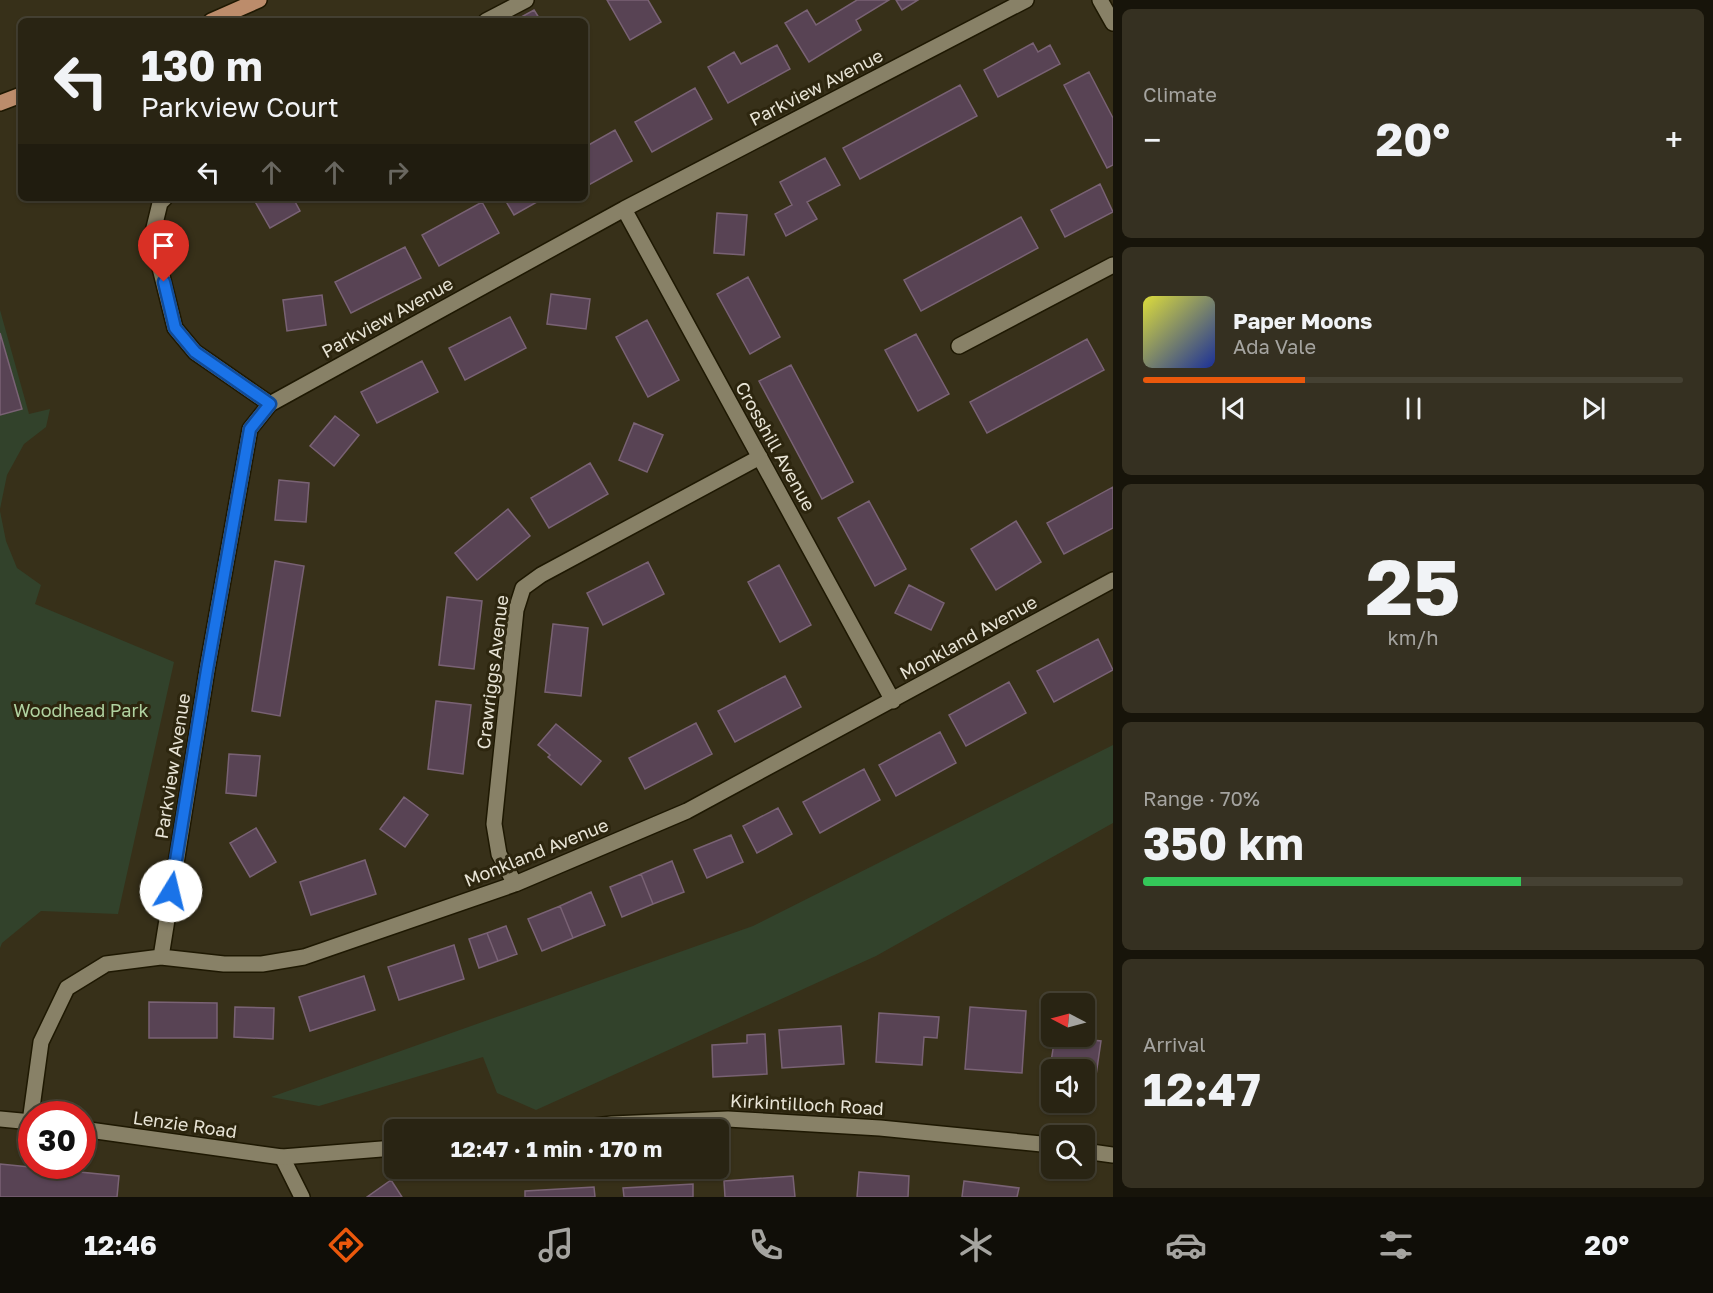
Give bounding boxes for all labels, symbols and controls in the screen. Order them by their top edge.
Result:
text: 130 m [141,40,263,90]
icon: left [42,42,120,120]
street label: Parkview Avenue [746,44,886,130]
text: Climate [1143,82,1217,106]
text: Parkview Court [141,91,339,123]
text: 20° [1376,112,1450,166]
text: − [1143,120,1161,159]
text: + [1665,120,1683,159]
icon: left [192,156,225,189]
icon: ahead [255,156,288,189]
icon: ahead [318,156,351,189]
icon: right [381,156,414,189]
pin [138,220,189,282]
icon: arrive [147,229,180,262]
street label: Parkview Avenue [317,272,457,362]
text: Paper Moons [1233,307,1372,334]
text: Ada Vale [1233,334,1316,358]
street label: Crosshill Avenue [731,378,821,514]
icon: previous [1217,392,1250,425]
icon: pause [1397,392,1430,425]
icon: next [1577,392,1610,425]
text: 25 [1365,539,1461,632]
street label: Monkland Avenue [895,590,1041,684]
street label: Crawriggs Avenue [472,594,512,750]
text: km/h [1388,625,1438,649]
street label: Parkview Avenue [150,692,194,840]
park label: Woodhead Park [13,699,149,721]
text: Range · 70% [1143,786,1260,810]
street label: Monkland Avenue [461,813,611,891]
text: 350 km [1143,816,1304,870]
position arrow [139,859,203,923]
north arrow [1041,993,1095,1047]
map controls [1041,993,1095,1179]
text: Arrival [1143,1032,1206,1056]
button: sound [1041,1059,1095,1113]
text: 12:47 [1143,1062,1261,1116]
street label: Kirkintilloch Road [730,1089,884,1119]
speed limit sign: 30 [18,1101,96,1179]
street label: Lenzie Road [132,1106,238,1142]
button: search [1041,1125,1095,1179]
text: 12:47 · 1 min · 170 m [451,1135,662,1162]
icon: directions [325,1224,367,1266]
icon: music [535,1224,577,1266]
icon: phone [745,1224,787,1266]
icon: climate [955,1224,997,1266]
icon: car [1165,1224,1207,1266]
icon: filters [1375,1224,1417,1266]
text: 12:46 [84,1229,157,1261]
text: 20° [1584,1229,1629,1261]

